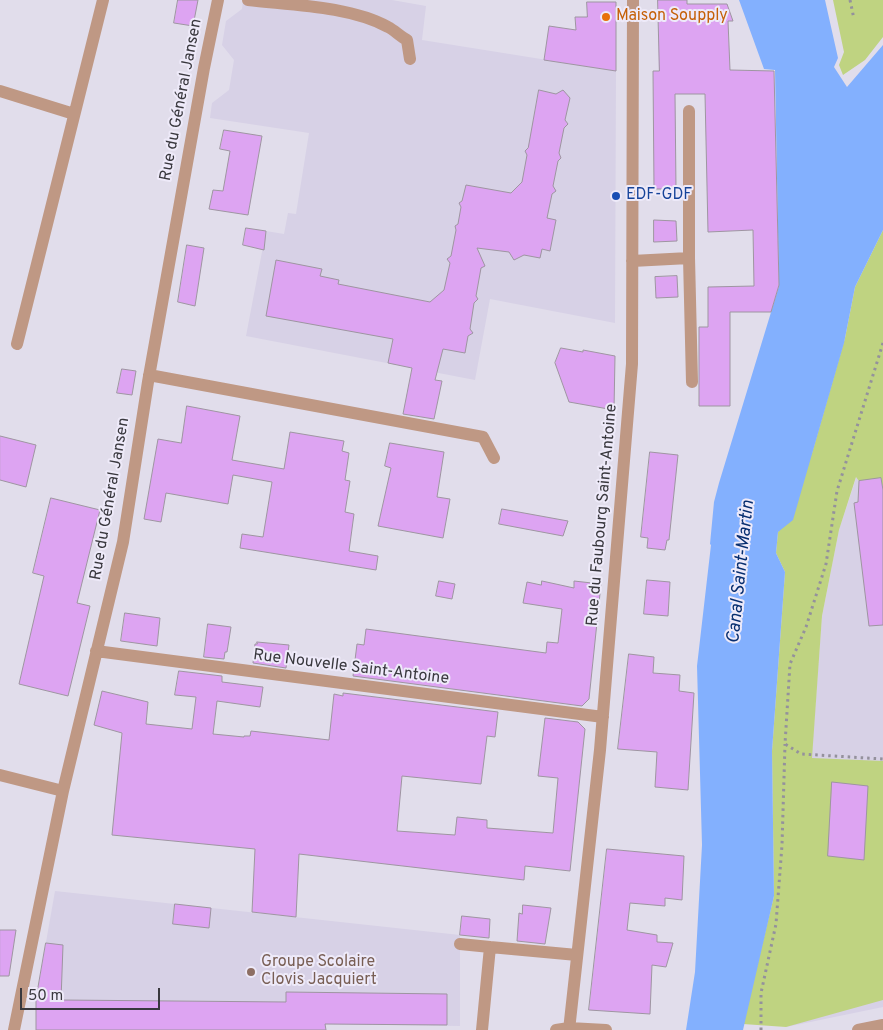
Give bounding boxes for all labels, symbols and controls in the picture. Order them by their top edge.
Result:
place label: Maison Soupply [616,7,728,27]
marker: Maison Soupply [600,11,612,23]
street label: Rue du Général Jansen [157,17,207,183]
place label: EDF-GDF [626,186,692,206]
marker: EDF-GDF [610,190,622,202]
street label: Rue du Faubourg Saint-Antoine [584,403,622,627]
street label: Rue du Général Jansen [87,416,135,582]
water label: Canal Saint-Martin [724,499,760,645]
street label: Rue Nouvelle Saint-Antoine [252,646,450,690]
place label: Groupe Scolaire Clovis Jacquiert [261,953,377,991]
marker: Groupe Scolaire Clovis Jacquiert [245,966,257,978]
scale bar [22,978,162,1010]
text: 50 m [28,987,63,1006]

